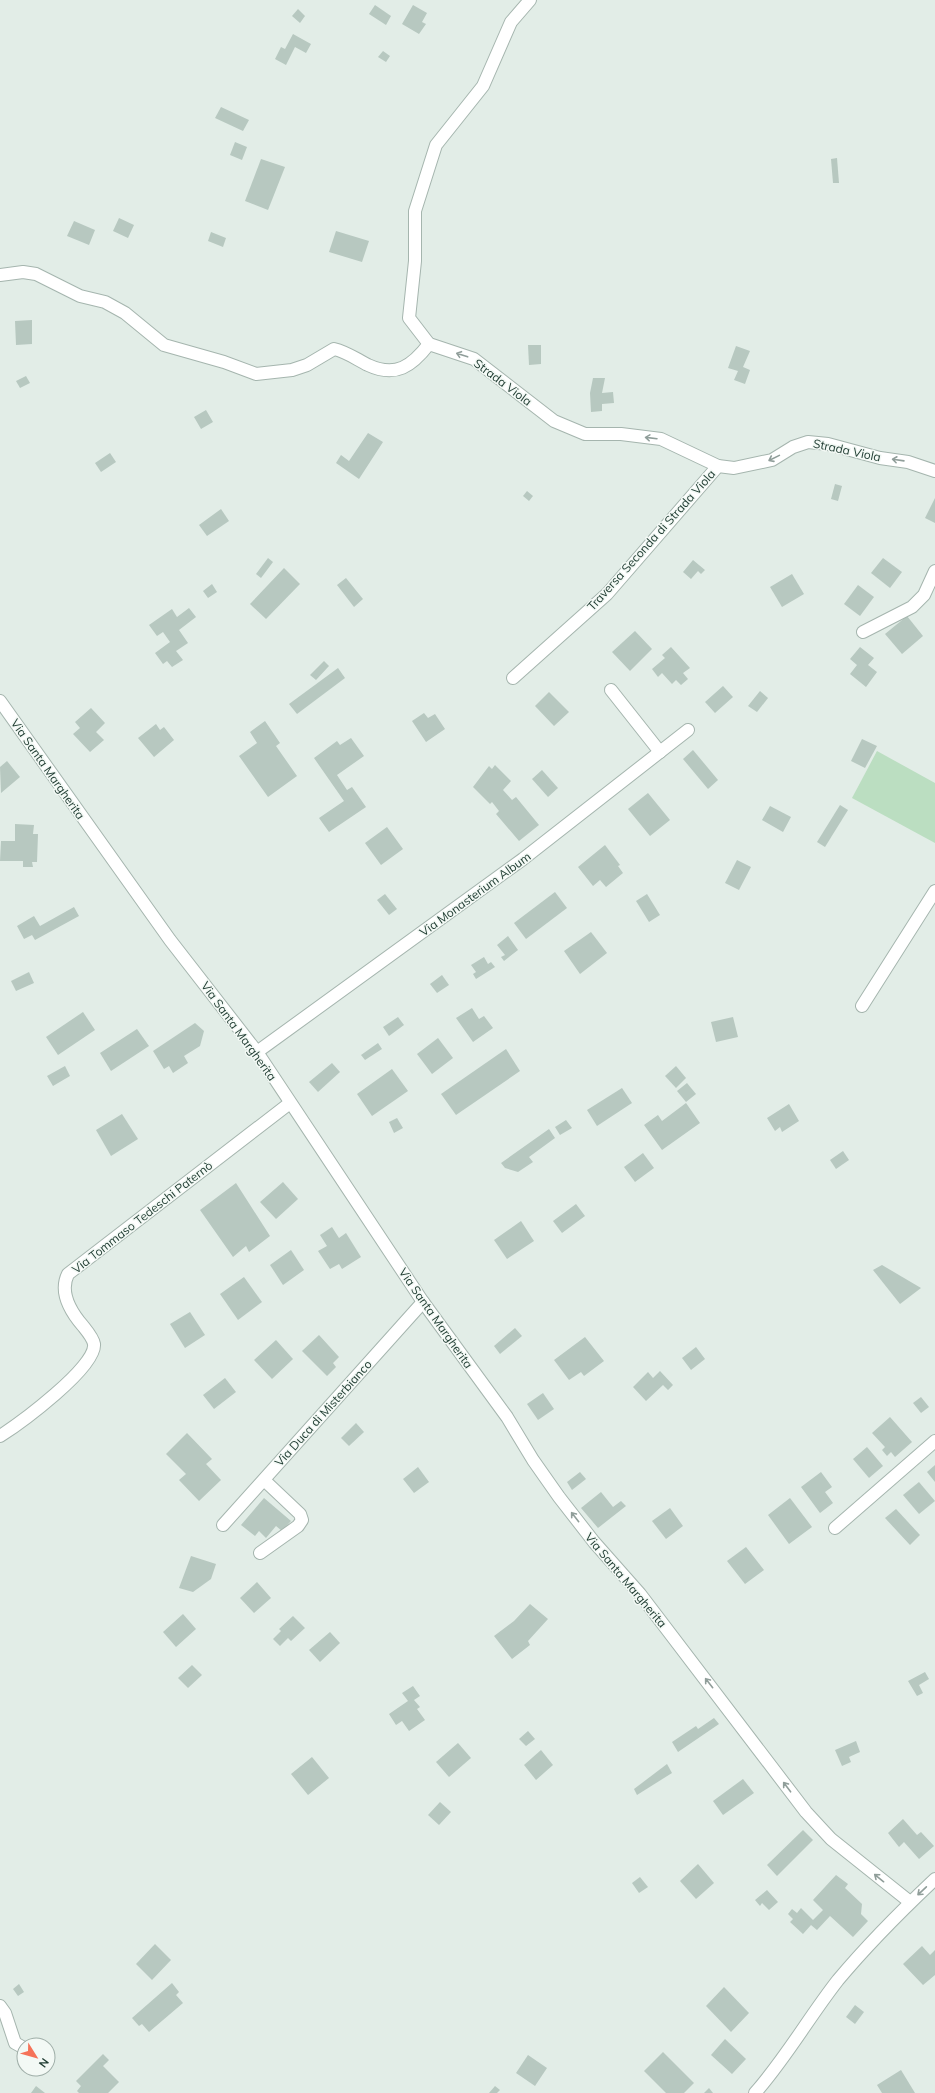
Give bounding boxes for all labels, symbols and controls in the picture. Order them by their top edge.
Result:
one-way arrow [456,351,468,359]
street label: Strada Viola [471,355,535,409]
one-way arrow [645,434,658,442]
street label: Strada Viola [812,436,882,464]
one-way arrow [768,455,780,462]
one-way arrow [892,456,905,464]
street label: Traversa Seconda di Strada Viola [584,466,718,614]
street label: Via Santa Margherita [8,716,88,822]
street label: Via Monasterium Album [417,849,533,939]
street label: Via Santa Margherita [198,978,280,1084]
street label: Via Tommaso Tedeschi Paternò [69,1157,215,1277]
street label: Via Santa Margherita [396,1265,476,1371]
street label: Via Duca di Misterbianco [271,1357,375,1469]
one-way arrow [570,1511,579,1522]
street label: Via Santa Margherita [582,1530,670,1630]
one-way arrow [704,1678,713,1689]
one-way arrow [783,1781,792,1792]
one-way arrow [874,1873,885,1882]
one-way arrow [917,1886,927,1895]
north arrow [16,2037,56,2077]
text: N [36,2055,52,2071]

